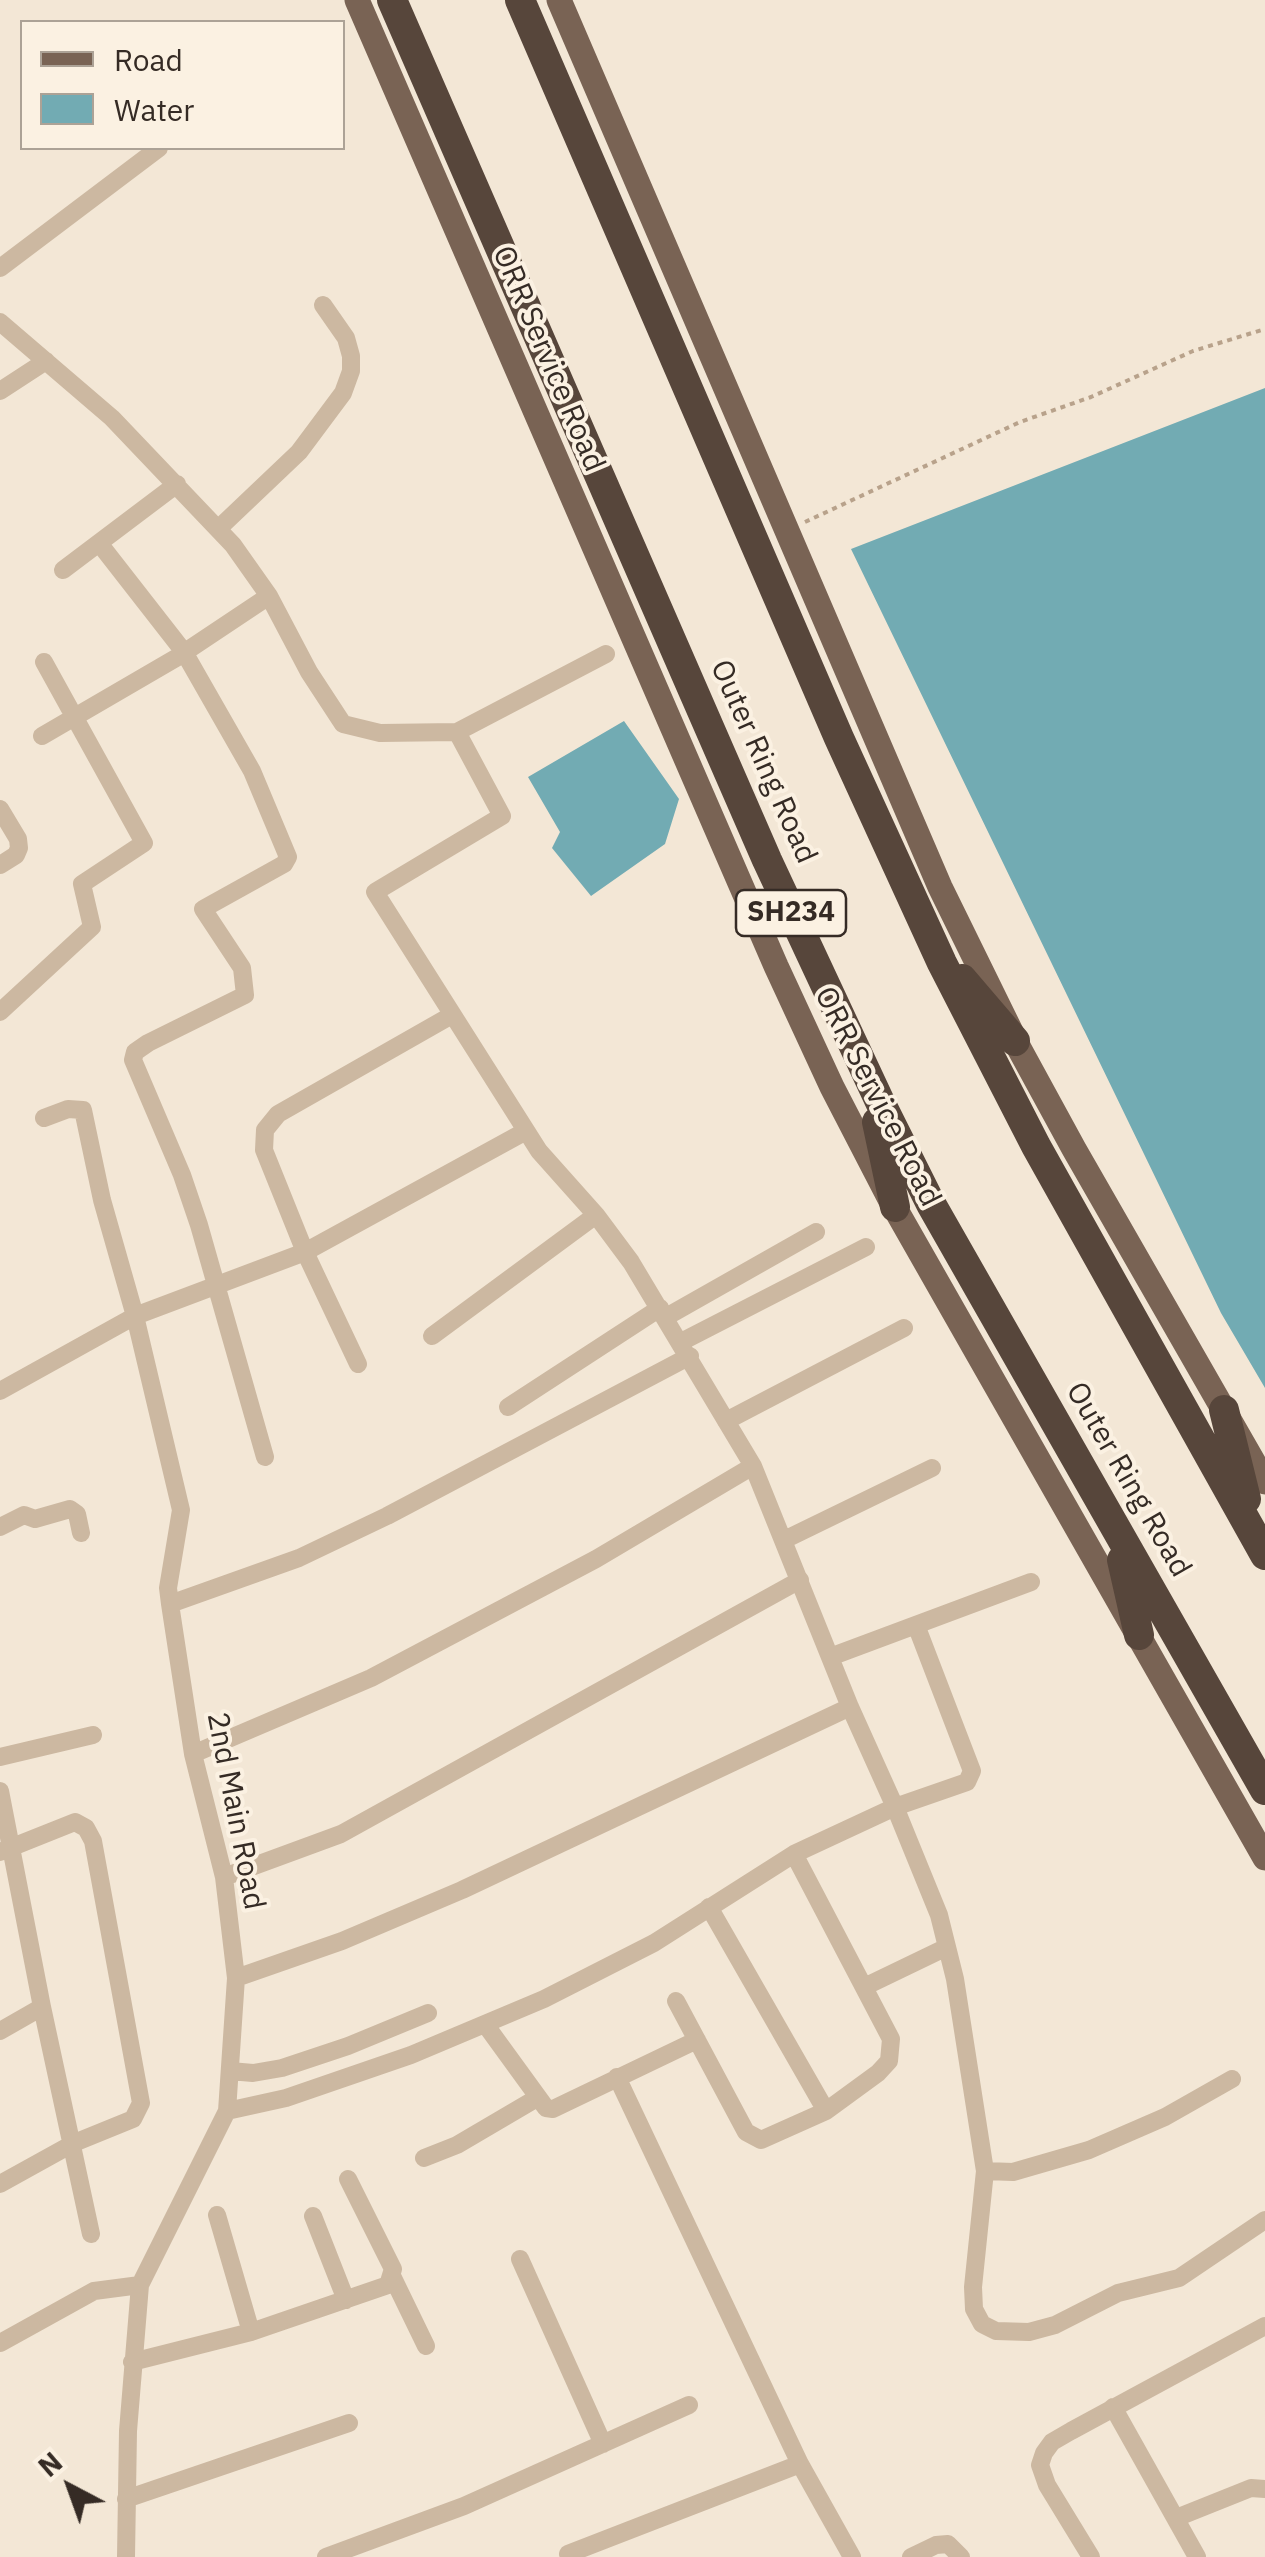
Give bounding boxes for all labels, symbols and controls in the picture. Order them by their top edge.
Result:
legend [20,20,345,150]
text: Road [114,40,183,79]
text: Water [114,90,194,129]
street label: ORR Service Road [484,241,612,477]
street label: Outer Ring Road [702,655,824,869]
road number: SH234 [736,890,846,936]
street label: ORR Service Road [806,981,948,1213]
street label: Outer Ring Road [1058,1376,1198,1584]
street label: 2nd Main Road [198,1709,272,1913]
north arrow [20,2437,120,2537]
text: N [30,2443,70,2485]

